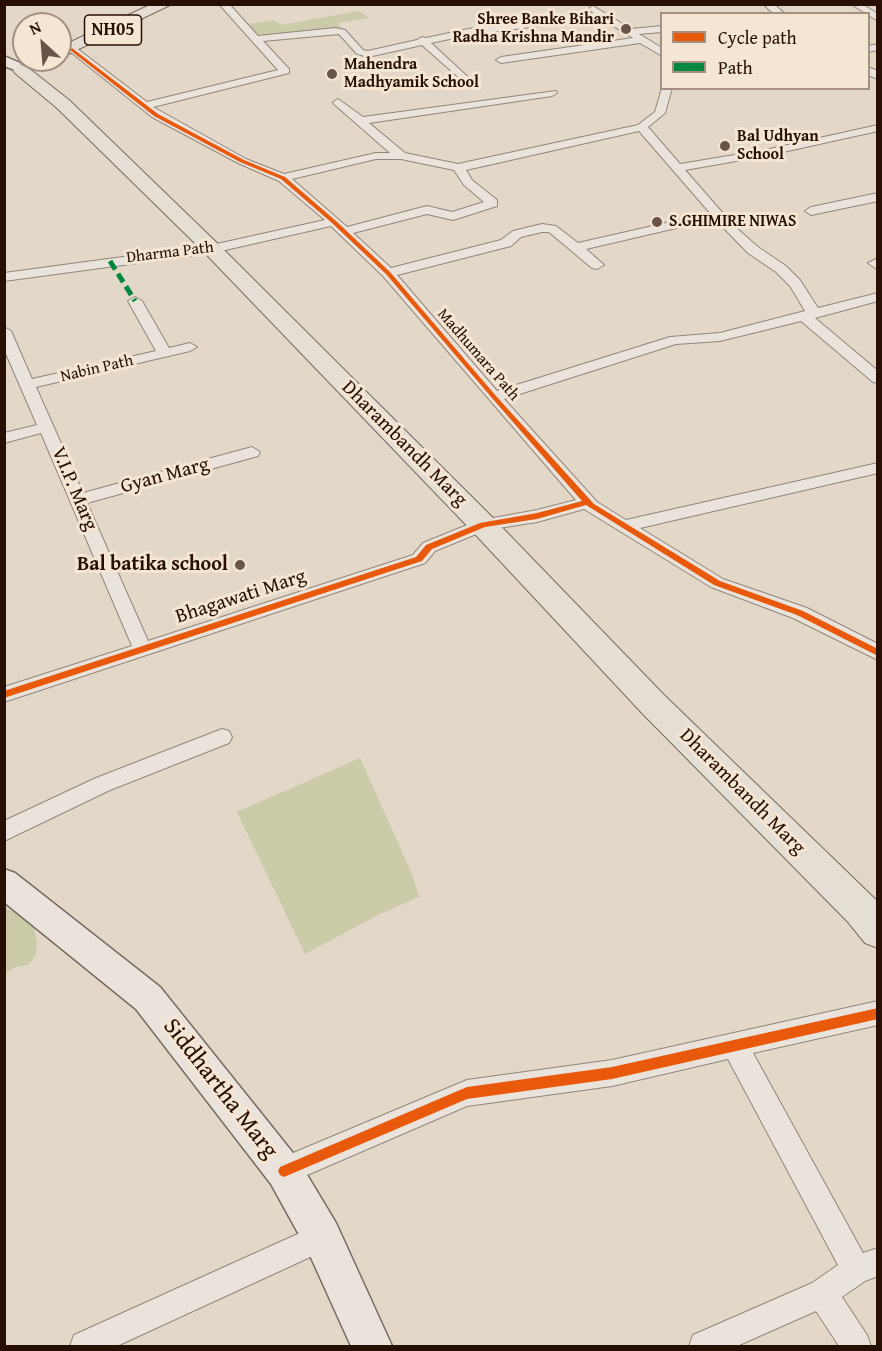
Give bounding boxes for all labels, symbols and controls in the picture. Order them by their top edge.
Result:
place label: Shree Banke Bihari Radha Krishna Mandir [453,10,614,48]
north arrow [12,12,72,72]
legend [660,12,870,90]
text: N [25,14,45,41]
road number: NH05 [84,15,142,45]
marker: Shree Banke Bihari Radha Krishna Mandir [619,22,633,36]
text: Cycle path [718,24,797,51]
text: Path [718,54,753,81]
place label: Mahendra Madhyamik School [344,55,479,93]
marker: Mahendra Madhyamik School [325,67,339,81]
place label: Bal Udhyan School [737,127,819,165]
marker: Bal Udhyan School [718,139,732,153]
place label: S.GHIMIRE NIWAS [669,212,796,232]
marker: S.GHIMIRE NIWAS [650,215,664,229]
street label: Dharma Path [125,238,215,268]
street label: Madhumara Path [433,305,523,405]
street label: Nabin Path [59,351,135,387]
street label: Dharambandh Marg [336,376,472,512]
street label: V.I.P. Marg [46,444,102,534]
street label: Gyan Marg [118,453,212,499]
place label: Bal batika school [77,553,228,577]
marker: Bal batika school [233,558,247,572]
street label: Bhagawati Marg [173,565,309,629]
street label: Dharambandh Marg [674,724,810,860]
street label: Siddhartha Marg [156,1013,284,1165]

